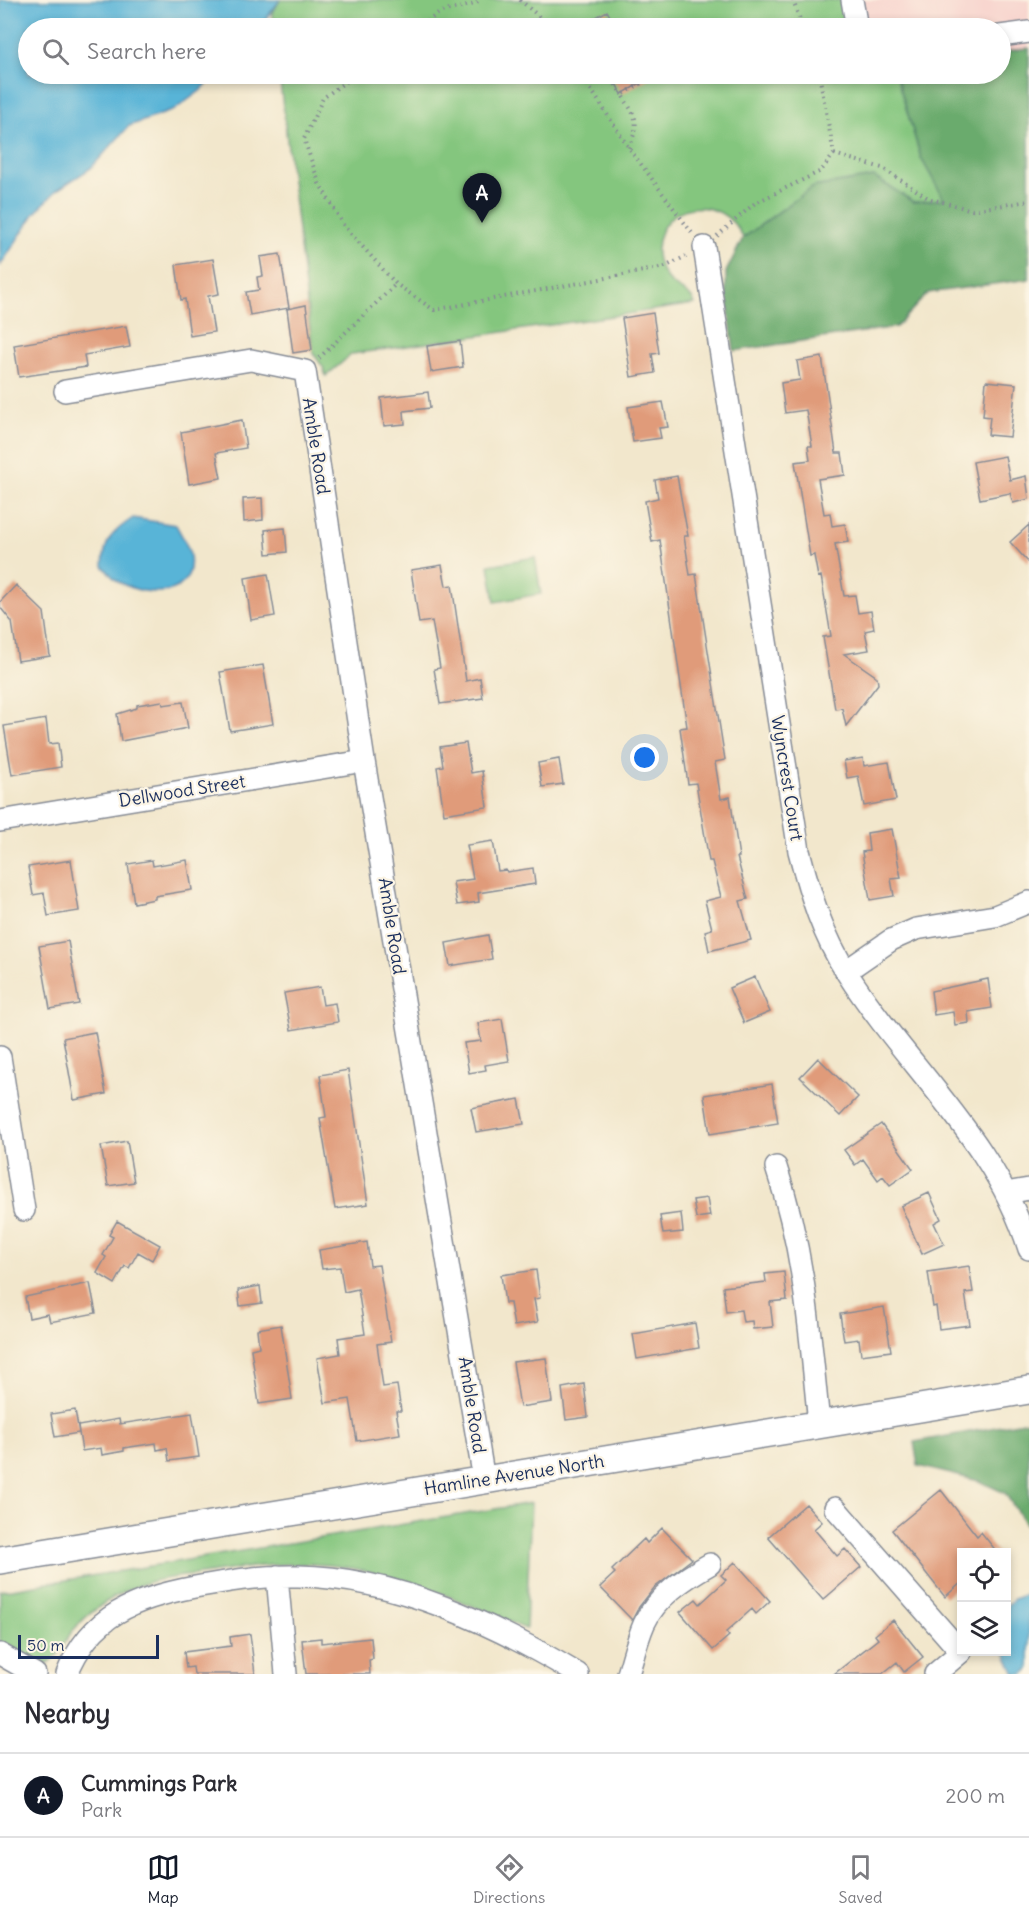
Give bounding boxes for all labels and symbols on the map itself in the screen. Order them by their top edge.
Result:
pin: A [462,174,502,223]
street label: Amble Road [298,396,336,496]
street label: Wyncrest Court [766,714,809,842]
your location [630,743,659,772]
street label: Dellwood Street [117,769,247,812]
street label: Amble Road [374,876,412,976]
street label: Amble Road [454,1355,492,1455]
street label: Hamline Avenue North [422,1449,606,1500]
scale bar [18,1632,159,1660]

